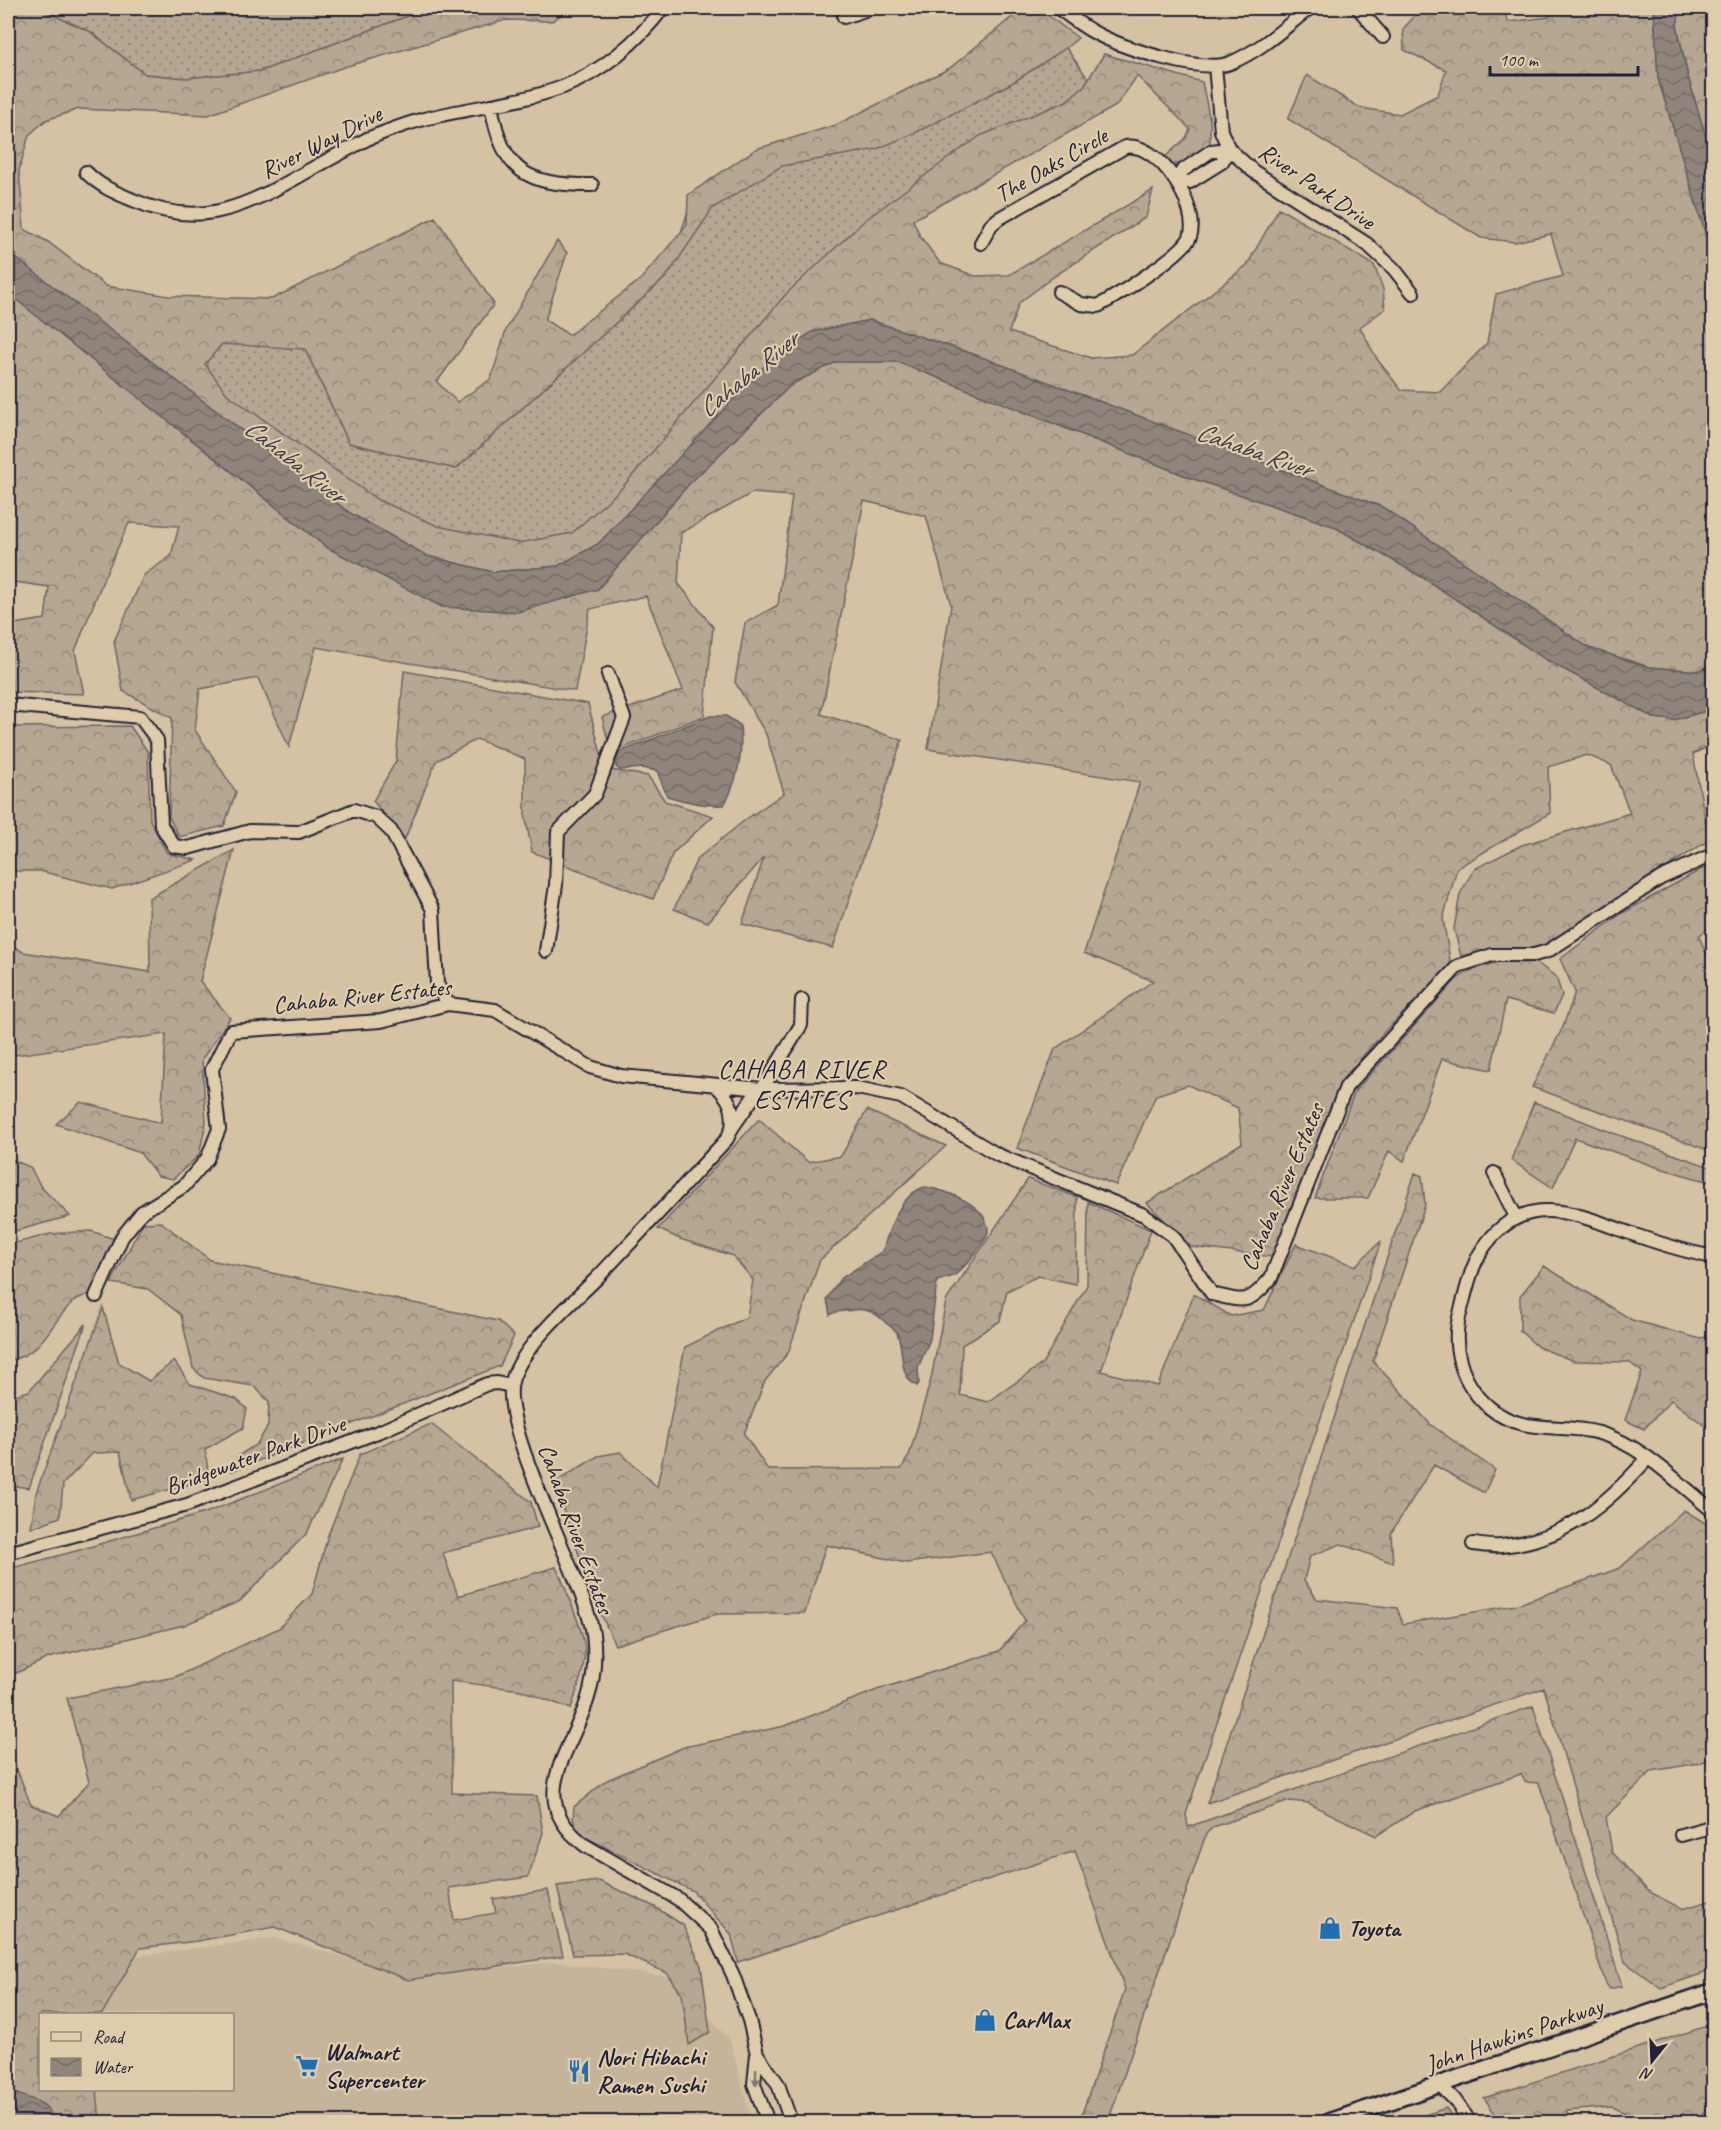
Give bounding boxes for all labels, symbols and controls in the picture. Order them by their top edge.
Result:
scale bar [1490,39,1638,77]
text: 100 m [1499,49,1540,71]
street label: River Way Drive [255,98,388,185]
street label: The Oaks Circle [989,120,1115,209]
street label: River Park Drive [1253,136,1383,237]
water label: Cahaba River [691,321,808,424]
water label: Cahaba River [238,411,356,514]
water label: Cahaba River [1192,415,1320,487]
street label: Cahaba River Estates [272,972,454,1020]
district label: CAHABA RIVER ESTATES [718,1053,887,1116]
street label: Cahaba River Estates [1233,1097,1331,1275]
street label: Bridgewater Park Drive [161,1408,351,1501]
street label: Cahaba River Estates [531,1440,621,1620]
place label: Toyota [1348,1913,1402,1943]
shop icon: Toyota [1317,1915,1343,1941]
street label: John Hawkins Parkway [1421,1990,1608,2080]
place label: CarMax [1003,2005,1072,2035]
shop icon: CarMax [972,2007,998,2033]
legend [39,2013,234,2091]
text: Road [93,2026,126,2048]
north arrow [1622,2031,1682,2091]
place label: Walmart Supercenter [325,2037,426,2095]
place label: Nori Hibachi Ramen Sushi [597,2042,708,2100]
supermarket icon: Walmart Supercenter [294,2053,320,2079]
text: Water [93,2056,134,2078]
restaurant icon: Nori Hibachi Ramen Sushi [566,2058,592,2084]
text: N [1637,2062,1655,2085]
one-way arrow [751,2068,760,2087]

